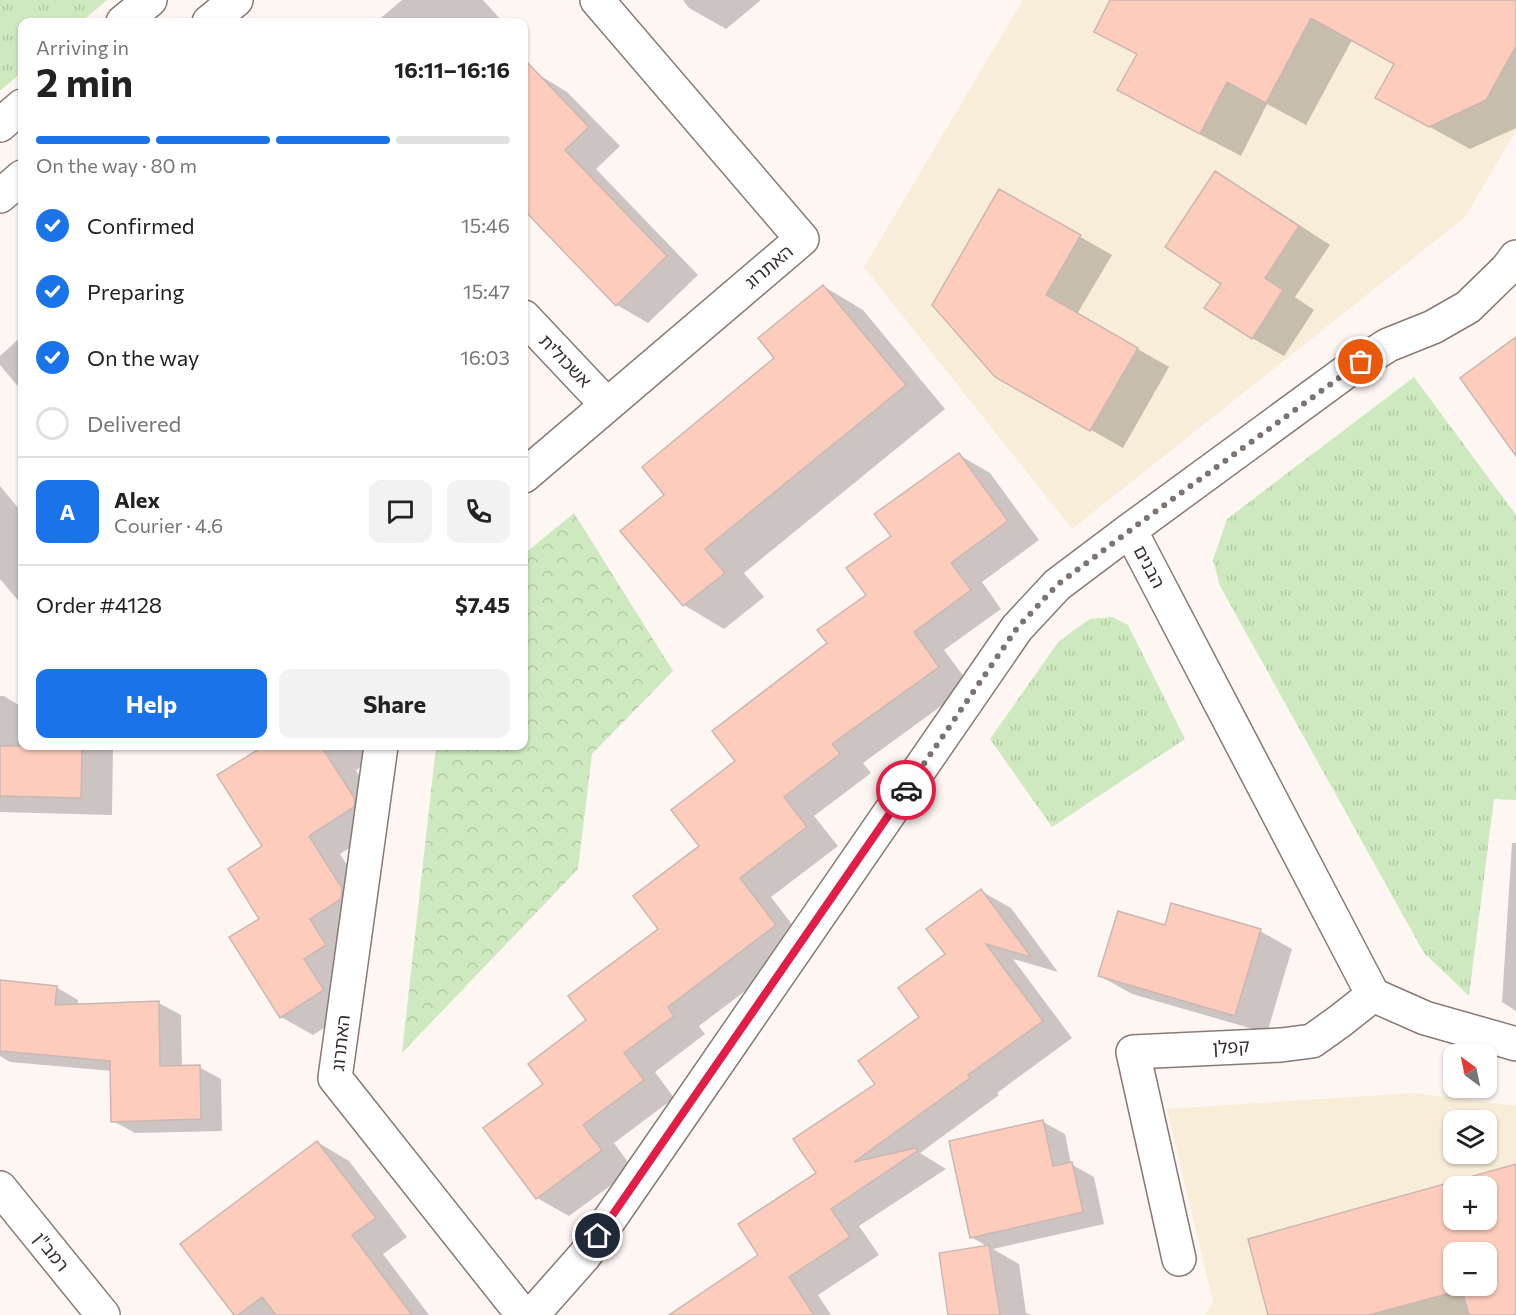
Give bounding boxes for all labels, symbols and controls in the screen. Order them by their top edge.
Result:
text: Arriving in [36,35,129,59]
text: 16:11–16:16 [394,56,510,83]
text: 2 min [36,57,133,105]
text: On the way · 80 m [36,153,197,177]
icon: check [36,209,69,242]
text: Confirmed [87,212,194,239]
text: 15:46 [461,213,510,237]
street label: האתרוג [740,240,797,293]
icon: check [36,275,69,308]
text: Preparing [87,278,184,305]
text: 15:47 [463,279,510,303]
street label: אשכולית [535,329,596,391]
pin [1335,336,1386,387]
icon: check [36,341,69,374]
text: On the way [87,344,199,371]
text: 16:03 [460,345,510,369]
icon: bag [1344,345,1377,378]
text: Delivered [87,410,181,437]
button: chat [369,480,432,543]
button: phone [447,480,510,543]
text: Alex [114,486,160,513]
text: A [60,498,75,525]
text: Courier · 4.6 [114,513,223,537]
street label: הבנים [1130,541,1170,592]
text: Order #4128 [36,591,162,618]
text: $7.45 [455,591,510,618]
button: Help [36,669,267,738]
button: Share [279,669,510,738]
courier [876,760,936,820]
icon: car [890,774,923,807]
street label: האתרוג [326,1014,354,1072]
street label: קפלן [1212,1034,1250,1058]
north arrow [1443,1044,1497,1098]
map controls [1443,1044,1497,1296]
button: layers [1443,1110,1497,1164]
button: + [1443,1176,1497,1230]
pin [572,1210,623,1261]
icon: home [581,1219,614,1252]
street label: רמב"ן [29,1227,74,1275]
button: − [1443,1242,1497,1296]

